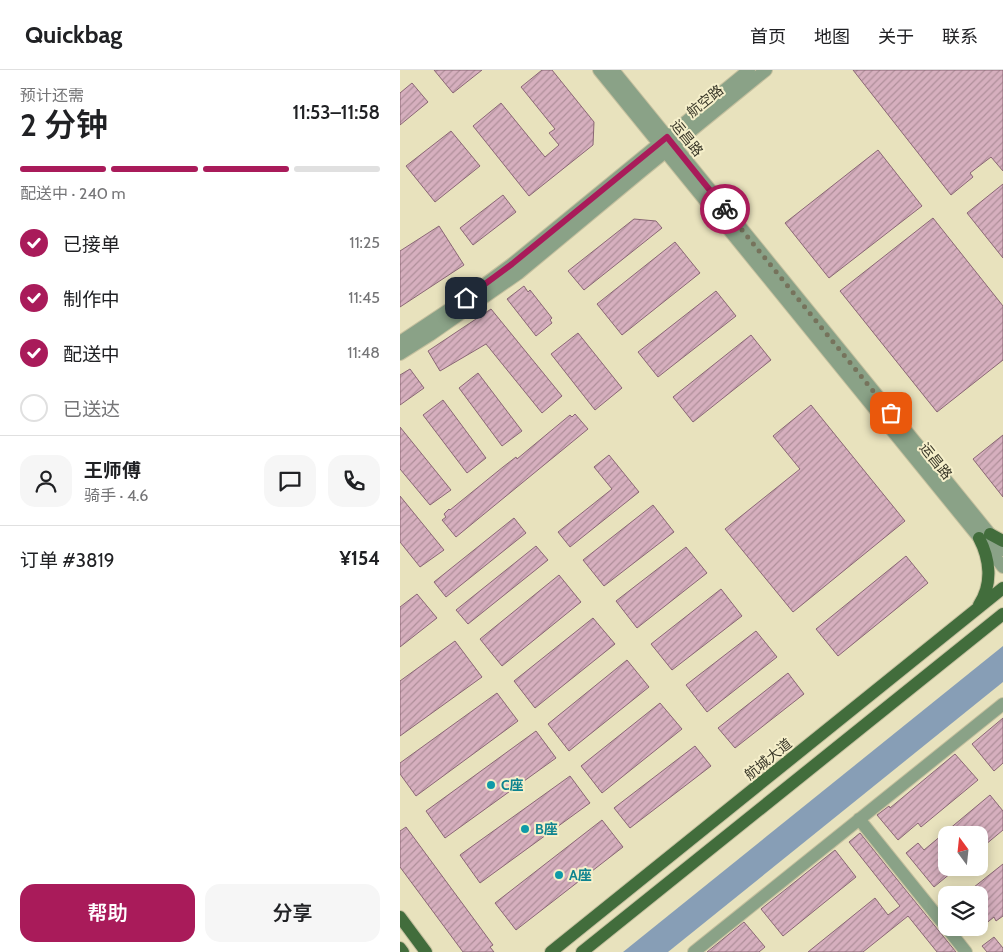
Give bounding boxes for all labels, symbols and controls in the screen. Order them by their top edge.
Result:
text: Quickbag [25,20,122,49]
text: 首页 [750,26,786,48]
text: 地图 [814,26,850,48]
text: 关于 [878,26,914,48]
text: 联系 [942,26,978,48]
street label: 航空路 [683,81,727,121]
text: 预计还需 [20,86,84,105]
text: 11:53–11:58 [293,101,380,124]
text: 2 分钟 [20,105,108,144]
street label: 运昌路 [667,116,707,160]
text: 配送中 · 240 m [20,184,125,203]
courier [700,184,750,234]
icon: bike [711,195,739,223]
icon: check [20,229,48,257]
text: 已接单 [63,233,120,256]
text: 11:25 [349,233,380,252]
pin [445,277,487,319]
icon: check [20,284,48,312]
icon: home [452,284,480,312]
text: 制作中 [63,288,120,311]
text: 11:45 [348,288,380,307]
icon: check [20,339,48,367]
text: 配送中 [63,343,120,366]
text: 11:48 [347,343,380,362]
pin [870,392,912,434]
text: 已送达 [63,398,120,421]
icon: bag [877,399,905,427]
street label: 运昌路 [916,439,956,483]
button: person [20,455,72,507]
button: chat [264,455,316,507]
button: phone [328,455,380,507]
text: 王师傅 [84,459,141,482]
text: 骑手 · 4.6 [84,486,148,505]
text: ¥154 [340,547,380,570]
text: 订单 #3819 [20,549,114,572]
street label: 航城大道 [741,734,795,784]
place label: C座 [501,776,524,794]
marker: C座 [485,779,497,791]
place label: B座 [535,820,558,838]
marker: B座 [519,823,531,835]
north arrow [938,826,988,876]
map controls [938,826,988,936]
place label: A座 [569,866,592,884]
marker: A座 [553,869,565,881]
button: 帮助 [20,884,195,942]
button: 分享 [205,884,380,942]
button: layers [938,886,988,936]

